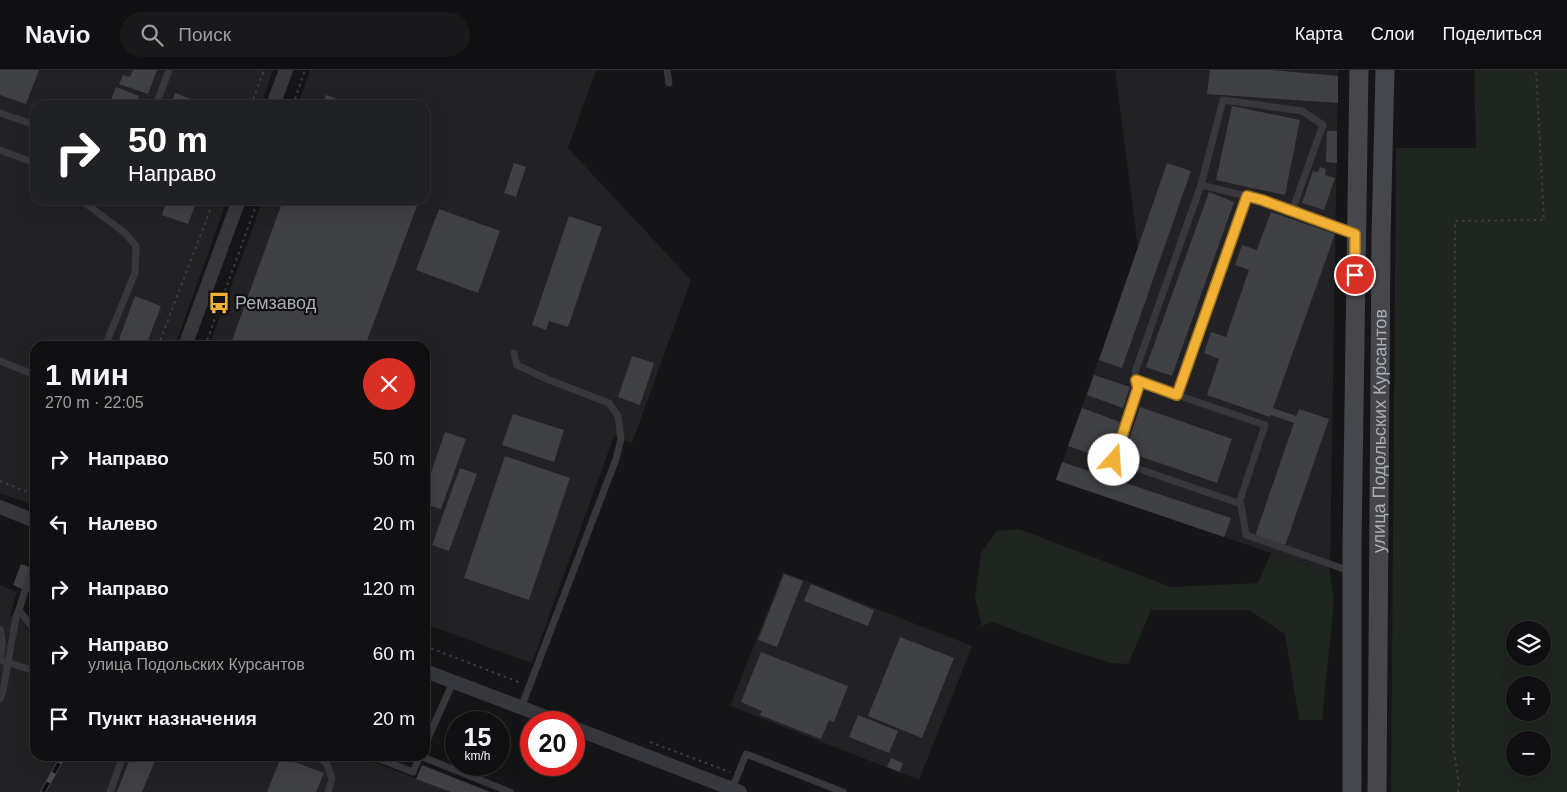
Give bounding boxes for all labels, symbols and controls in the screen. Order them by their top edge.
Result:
search box [120,12,470,57]
text: Navio [25,21,90,48]
icon: search [138,21,166,49]
text: Поиск [178,24,231,45]
text: Карта [1295,24,1343,44]
text: Слои [1371,24,1415,44]
text: Поделиться [1443,24,1542,44]
icon: right [45,120,110,185]
text: 50 m [128,120,208,159]
text: Направо [128,161,216,186]
pin [1334,254,1376,296]
icon: arrive [1341,261,1369,289]
bus stop icon: Ремзавод [206,290,232,316]
place label: Ремзавод [235,293,317,313]
street label: улица Подольских Курсантов [1369,309,1390,553]
text: 1 мин [45,358,129,391]
button: close [363,358,415,410]
text: 270 m · 22:05 [45,394,144,411]
position arrow [1087,433,1139,485]
icon: right [45,445,73,473]
text: Направо [88,448,169,469]
text: 50 m [373,448,415,469]
icon: left [45,510,73,538]
text: Налево [88,513,158,534]
text: 20 m [373,513,415,534]
icon: right [45,575,73,603]
text: Направо [88,578,169,599]
text: 120 m [362,578,415,599]
map controls [1506,621,1551,776]
button: layers [1506,621,1551,666]
text: Направо [88,634,169,655]
icon: right [45,640,73,668]
text: 60 m [373,643,415,664]
text: улица Подольских Курсантов [88,656,305,673]
button: + [1506,676,1551,721]
icon: arrive [45,705,73,733]
text: Пункт назначения [88,708,257,729]
text: 20 m [373,708,415,729]
speed limit sign: 20 [520,711,585,776]
text: 15 [464,723,491,751]
button: − [1506,731,1551,776]
text: km/h [464,749,491,763]

